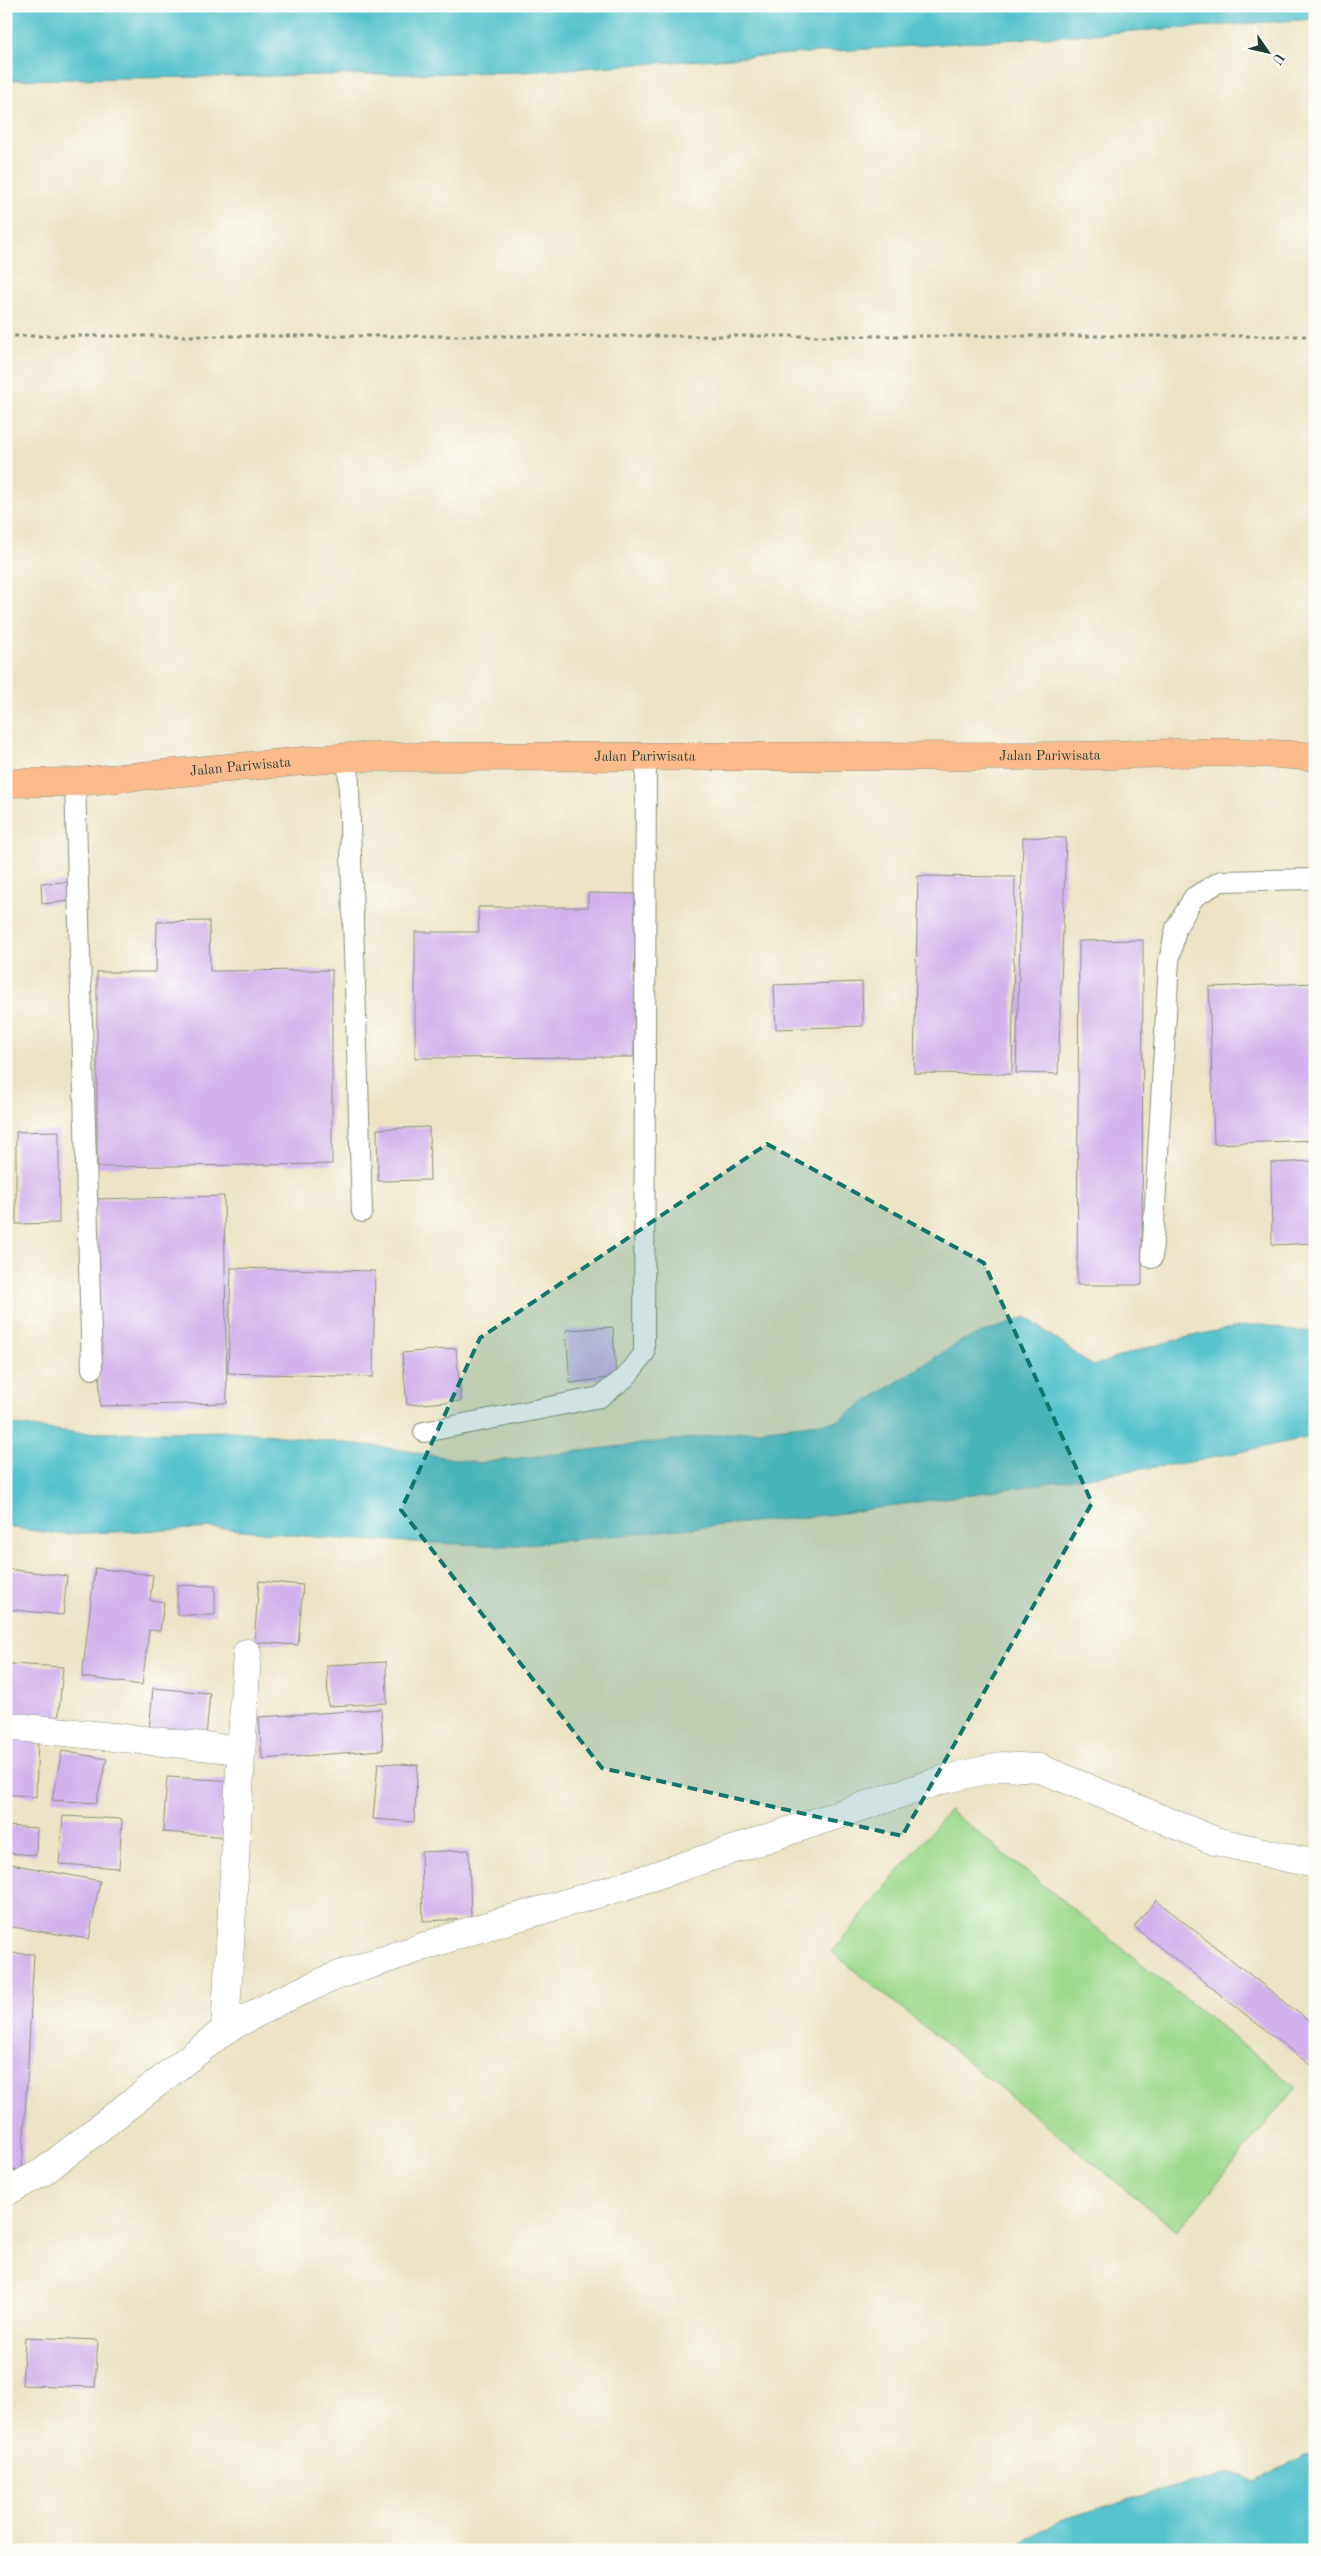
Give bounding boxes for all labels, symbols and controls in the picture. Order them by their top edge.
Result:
north arrow [1244,28,1294,78]
text: U [1269,50,1287,67]
street label: Jalan Pariwisata [999,748,1101,763]
street label: Jalan Pariwisata [594,750,696,764]
street label: Jalan Pariwisata [189,755,292,778]

